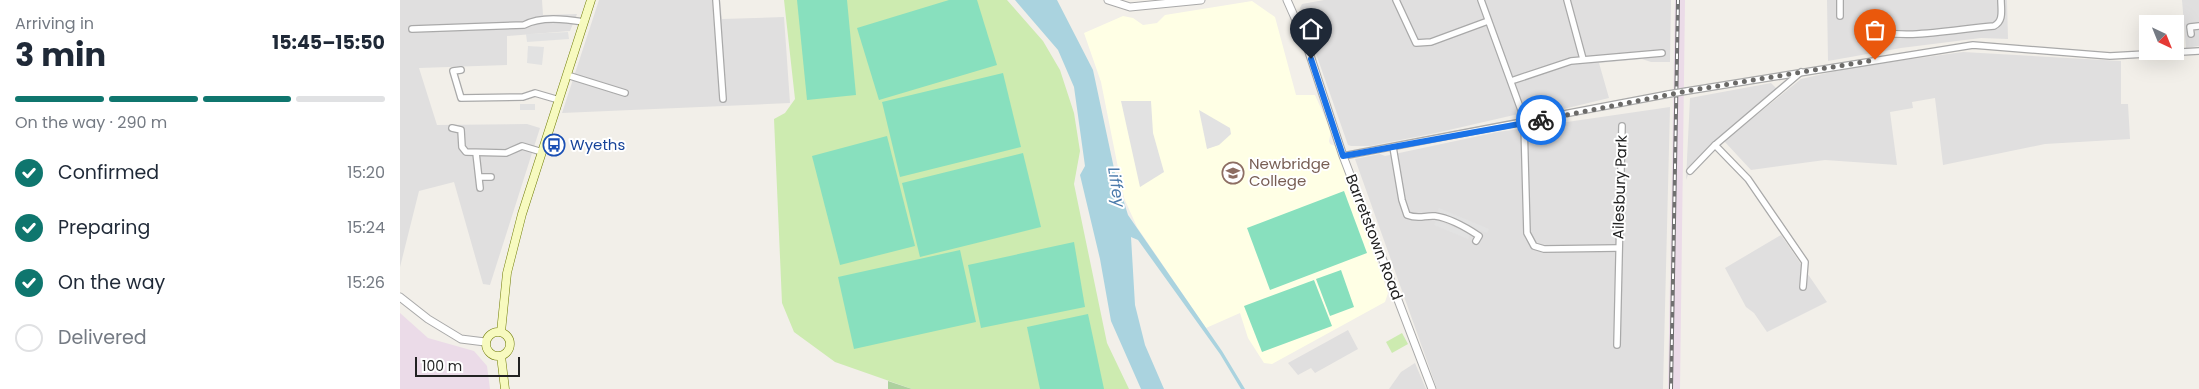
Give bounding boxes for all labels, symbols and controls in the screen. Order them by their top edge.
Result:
pin [1290,8,1332,59]
pin [1854,9,1896,60]
text: Arriving in [15,12,94,35]
icon: home [1297,15,1325,43]
north arrow [2139,15,2184,60]
map controls [2139,15,2184,60]
icon: bag [1861,16,1889,44]
text: 15:45–15:50 [272,29,385,56]
text: 3 min [15,32,106,77]
courier [1516,95,1566,145]
icon: bike [1527,106,1555,134]
text: On the way · 290 m [15,111,167,134]
bus stop icon: Wyeths [542,133,566,157]
place label: Wyeths [570,134,625,155]
street label: Ailesbury Park [1607,134,1632,240]
place label: Newbridge College [1249,153,1330,191]
icon: check [15,159,43,187]
text: Confirmed [58,159,159,186]
text: 15:20 [347,161,385,184]
school or university icon: Newbridge College [1221,161,1245,185]
water label: Liffey [1102,165,1131,210]
street label: Barretstown Road [1341,171,1408,303]
icon: check [15,214,43,242]
text: Preparing [58,214,150,241]
text: 15:24 [347,216,385,239]
icon: check [15,269,43,297]
text: On the way [58,269,165,296]
text: 15:26 [347,271,385,294]
text: Delivered [58,324,147,351]
scale bar [415,354,520,377]
text: 100 m [422,356,462,376]

